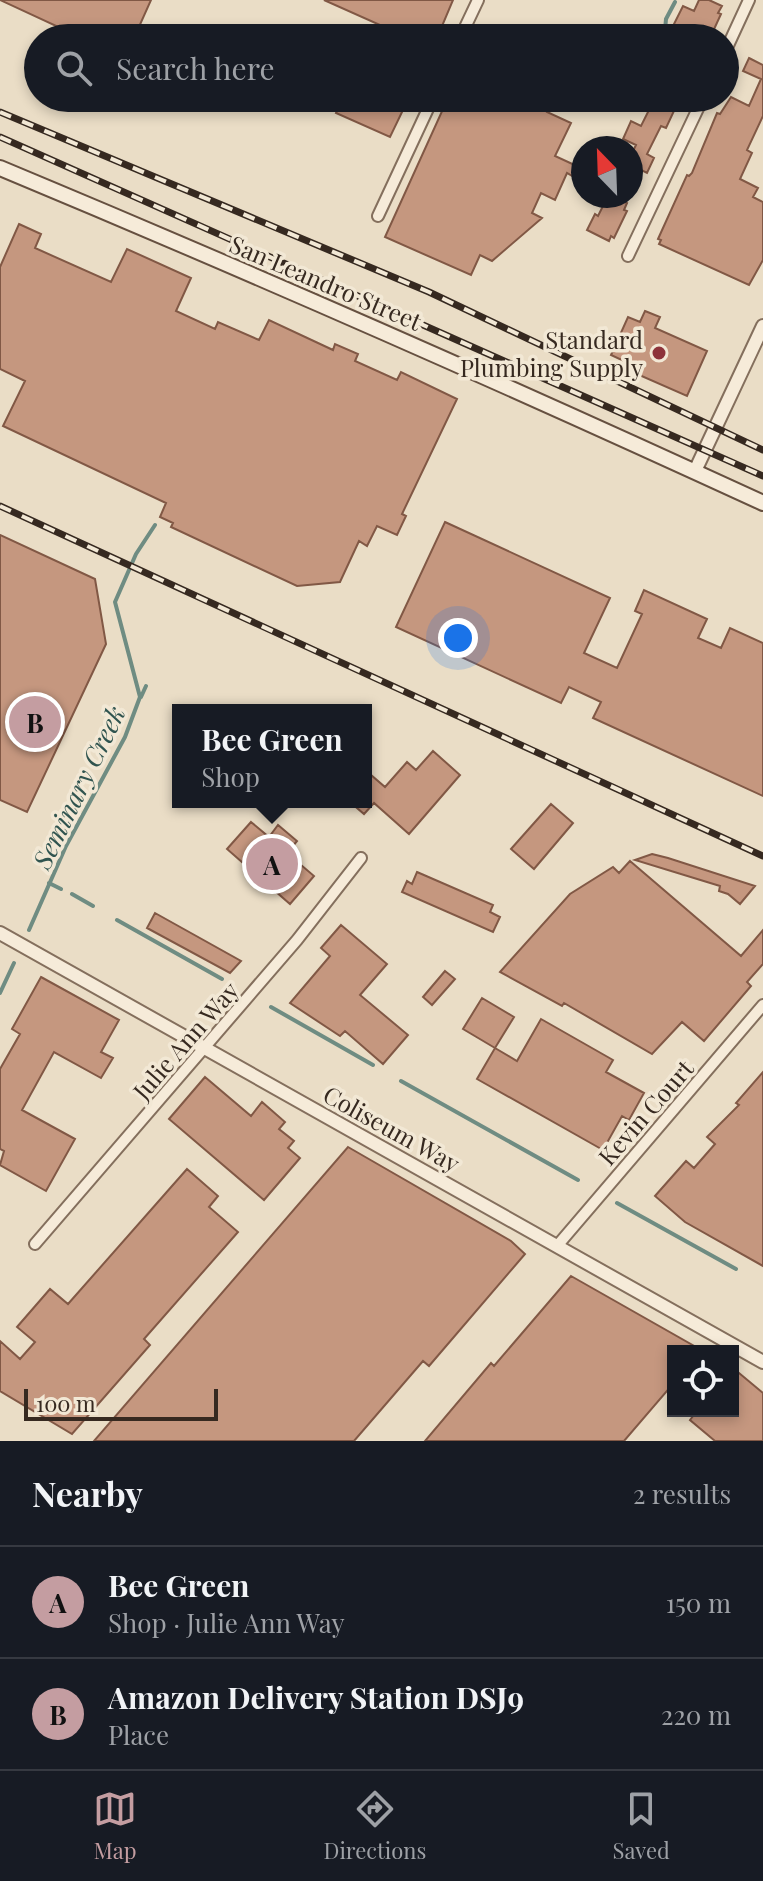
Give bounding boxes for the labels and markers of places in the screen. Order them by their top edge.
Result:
place label: Standard Plumbing Supply [460,323,643,383]
marker: Standard Plumbing Supply [650,344,668,362]
pin: B [9,692,61,752]
pin: A [246,834,298,894]

